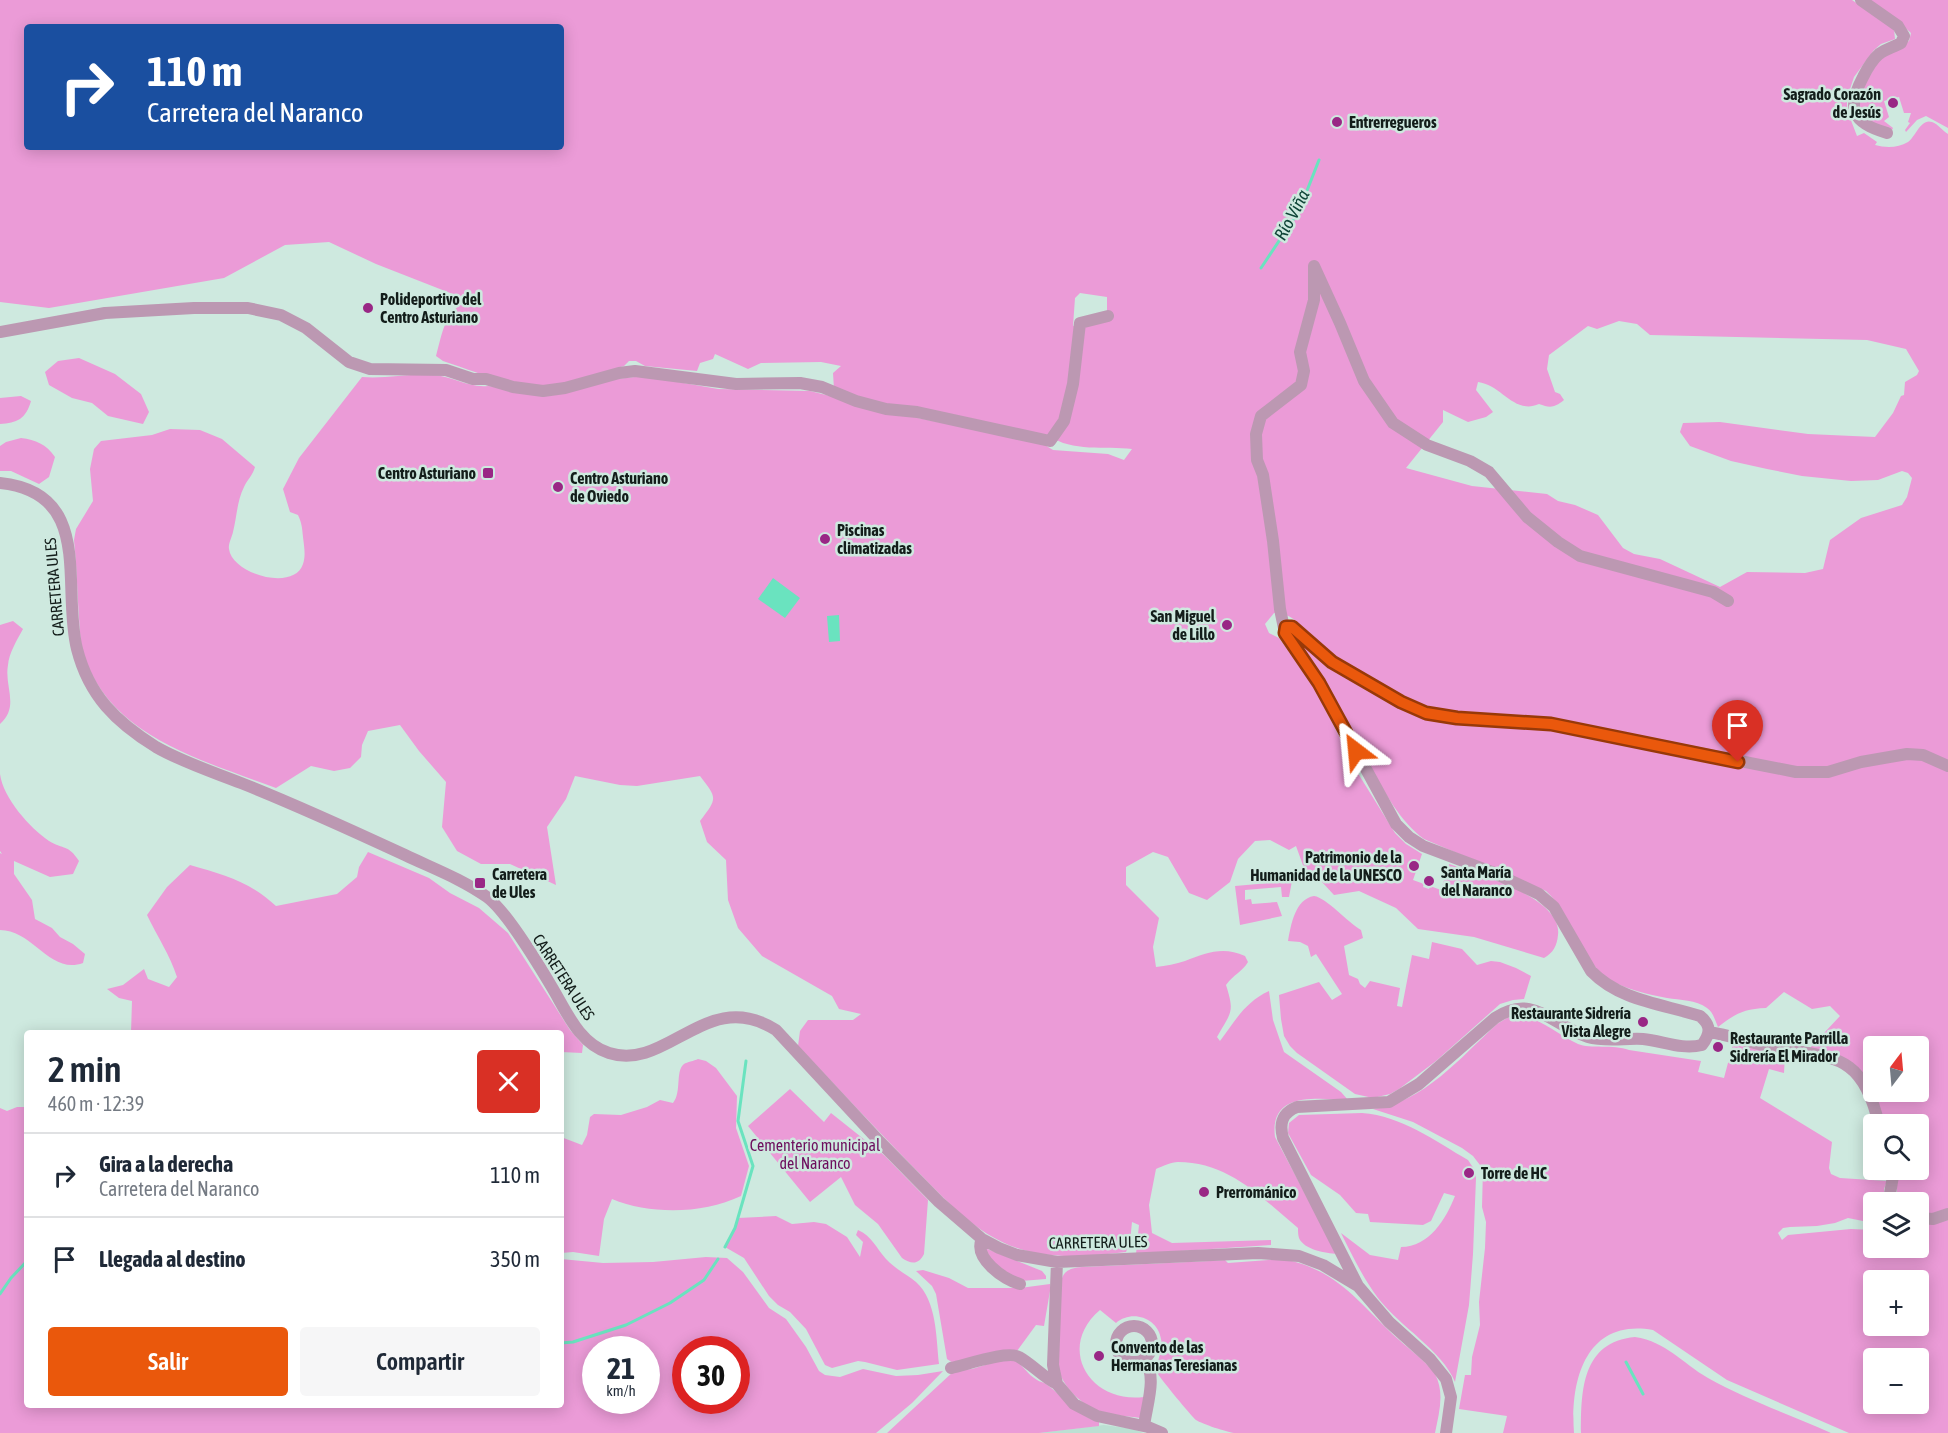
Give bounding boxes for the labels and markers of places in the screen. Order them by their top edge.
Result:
place label: Sagrado Corazón de Jesús [1783,85,1881,121]
marker: Sagrado Corazón de Jesús [1886,96,1900,110]
place label: Entrerregueros [1349,113,1437,131]
marker: Entrerregueros [1330,115,1344,129]
place label: Polideportivo del Centro Asturiano [380,290,482,326]
marker: Polideportivo del Centro Asturiano [361,301,375,315]
place label: Centro Asturiano [378,464,476,482]
marker: Centro Asturiano [481,466,495,480]
place label: Centro Asturiano de Oviedo [570,469,669,505]
marker: Centro Asturiano de Oviedo [551,480,565,494]
place label: Piscinas climatizadas [837,521,912,557]
marker: Piscinas climatizadas [818,532,832,546]
place label: San Miguel de Lillo [1150,607,1216,643]
marker: San Miguel de Lillo [1220,618,1234,632]
pin [1712,700,1763,762]
place label: Patrimonio de la Humanidad de la UNESCO [1250,848,1402,884]
marker: Patrimonio de la Humanidad de la UNESCO [1407,859,1421,873]
place label: Santa María del Naranco [1441,863,1513,899]
place label: Carretera de Ules [492,865,547,901]
marker: Santa María del Naranco [1422,874,1436,888]
marker: Carretera de Ules [473,876,487,890]
place label: Restaurante Sidrería Vista Alegre [1511,1004,1631,1040]
marker: Restaurante Sidrería Vista Alegre [1636,1015,1650,1029]
place label: Restaurante Parrilla Sidrería El Mirador [1730,1029,1848,1065]
marker: Restaurante Parrilla Sidrería El Mirador [1711,1040,1725,1054]
place label: Torre de HC [1481,1164,1548,1182]
marker: Torre de HC [1462,1166,1476,1180]
place label: Prerrománico [1216,1183,1297,1201]
marker: Prerrománico [1197,1185,1211,1199]
place label: Convento de las Hermanas Teresianas [1111,1338,1238,1374]
marker: Convento de las Hermanas Teresianas [1092,1349,1106,1363]

